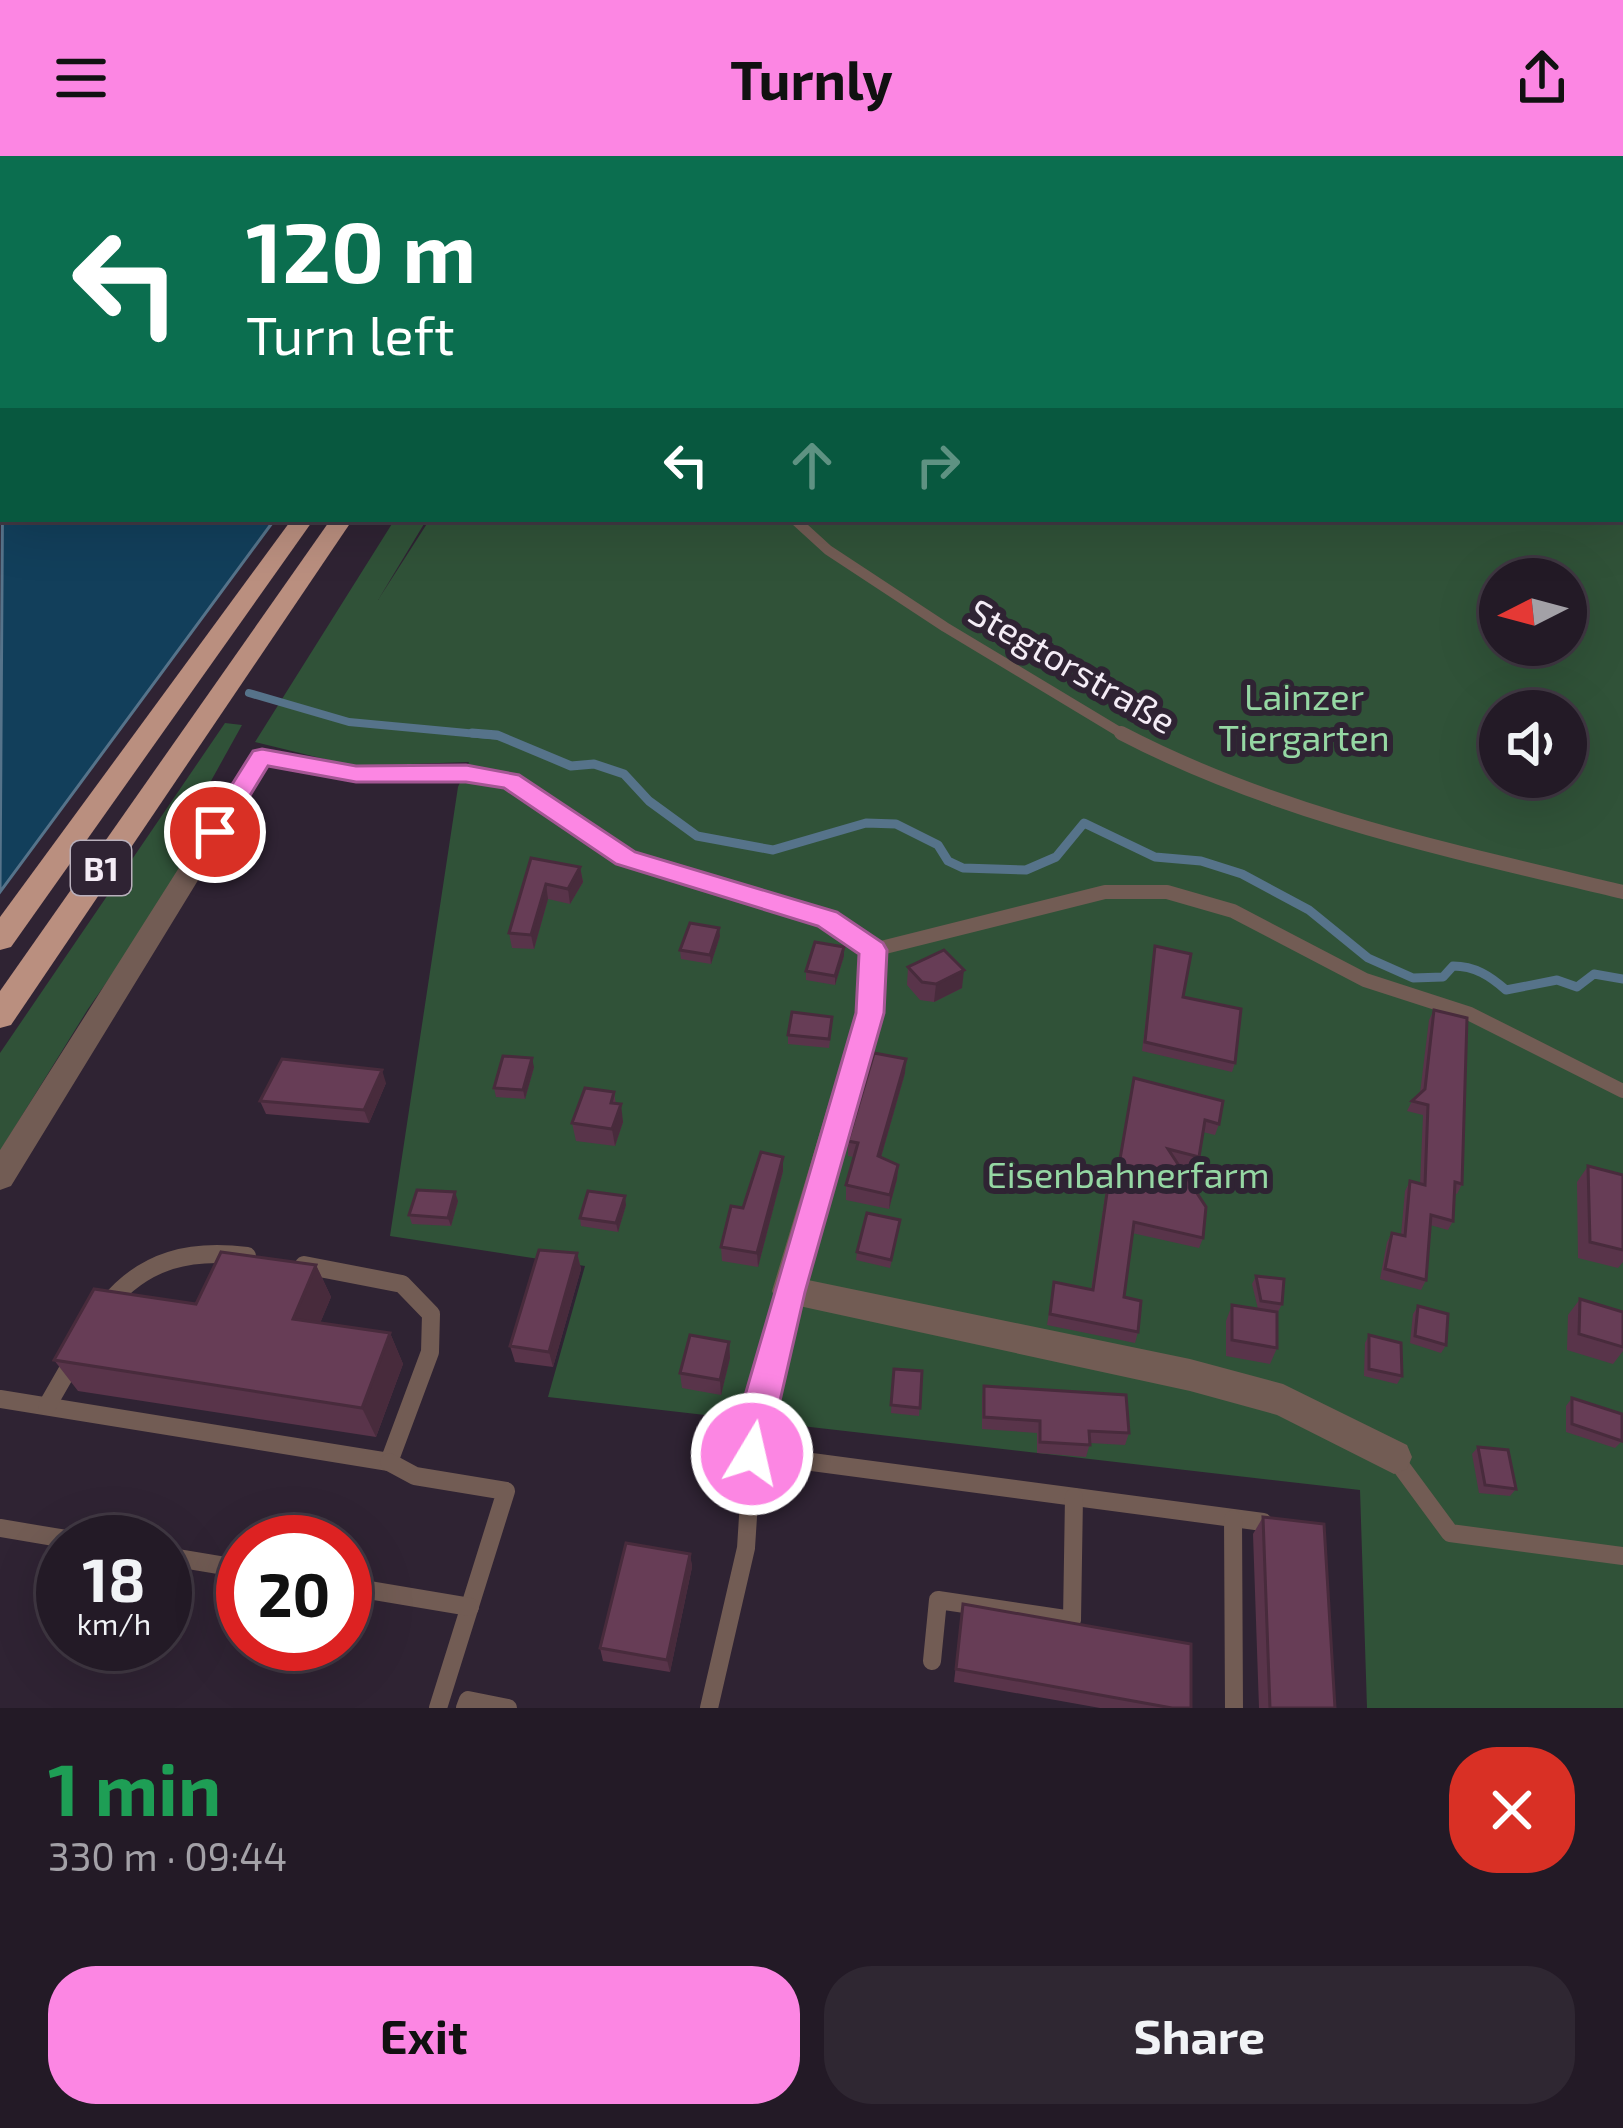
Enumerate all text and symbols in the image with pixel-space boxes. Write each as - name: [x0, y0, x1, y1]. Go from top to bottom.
- icon: menu: [48, 45, 114, 111]
- icon: share: [1509, 45, 1575, 111]
- text: Turnly: [730, 46, 893, 111]
- text: 120 m: [246, 199, 476, 300]
- icon: left: [48, 204, 204, 360]
- text: Turn left: [246, 301, 455, 366]
- icon: left: [653, 432, 719, 498]
- icon: ahead: [779, 432, 845, 498]
- icon: right: [905, 432, 971, 498]
- north arrow: [1479, 558, 1587, 666]
- map controls: [1479, 558, 1587, 798]
- street label: Stegtorstraße: [962, 588, 1184, 742]
- park label: Lainzer Tiergarten: [1218, 674, 1390, 758]
- button: sound: [1479, 690, 1587, 798]
- pin: [164, 781, 266, 883]
- icon: arrive: [182, 799, 248, 865]
- road number: B1: [71, 841, 131, 895]
- park label: Eisenbahnerfarm: [987, 1152, 1269, 1195]
- position arrow: [689, 1391, 815, 1517]
- speed limit sign: 20: [216, 1515, 372, 1671]
- text: 18: [82, 1542, 146, 1614]
- text: km/h: [77, 1605, 151, 1641]
- text: 1 min: [48, 1744, 221, 1830]
- button: close: [1449, 1747, 1575, 1873]
- text: 330 m · 09:44: [48, 1832, 287, 1879]
- button: Exit: [48, 1966, 800, 2104]
- button: Share: [824, 1966, 1575, 2104]

